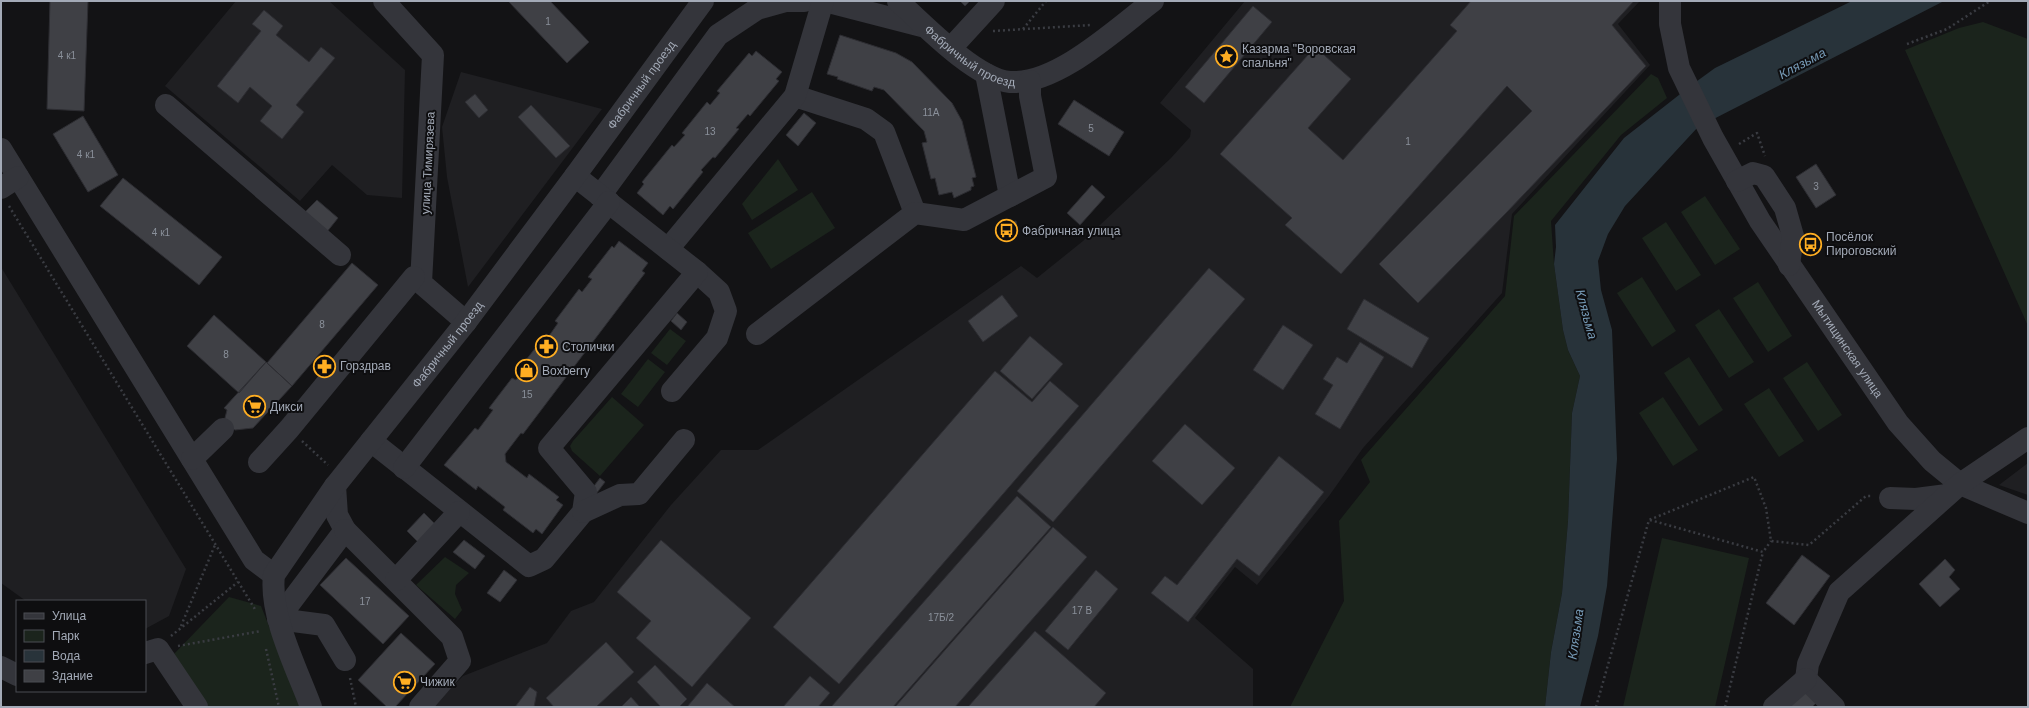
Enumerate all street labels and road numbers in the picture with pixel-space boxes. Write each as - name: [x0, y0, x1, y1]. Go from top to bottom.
- street label: Фабричный проезд: [921, 22, 1015, 89]
- street label: Фабричный проезд: [605, 38, 679, 132]
- street label: улица Тимирязева: [418, 111, 438, 215]
- street label: Мытищинская улица: [1809, 297, 1886, 401]
- street label: Фабричный проезд: [409, 299, 486, 391]

